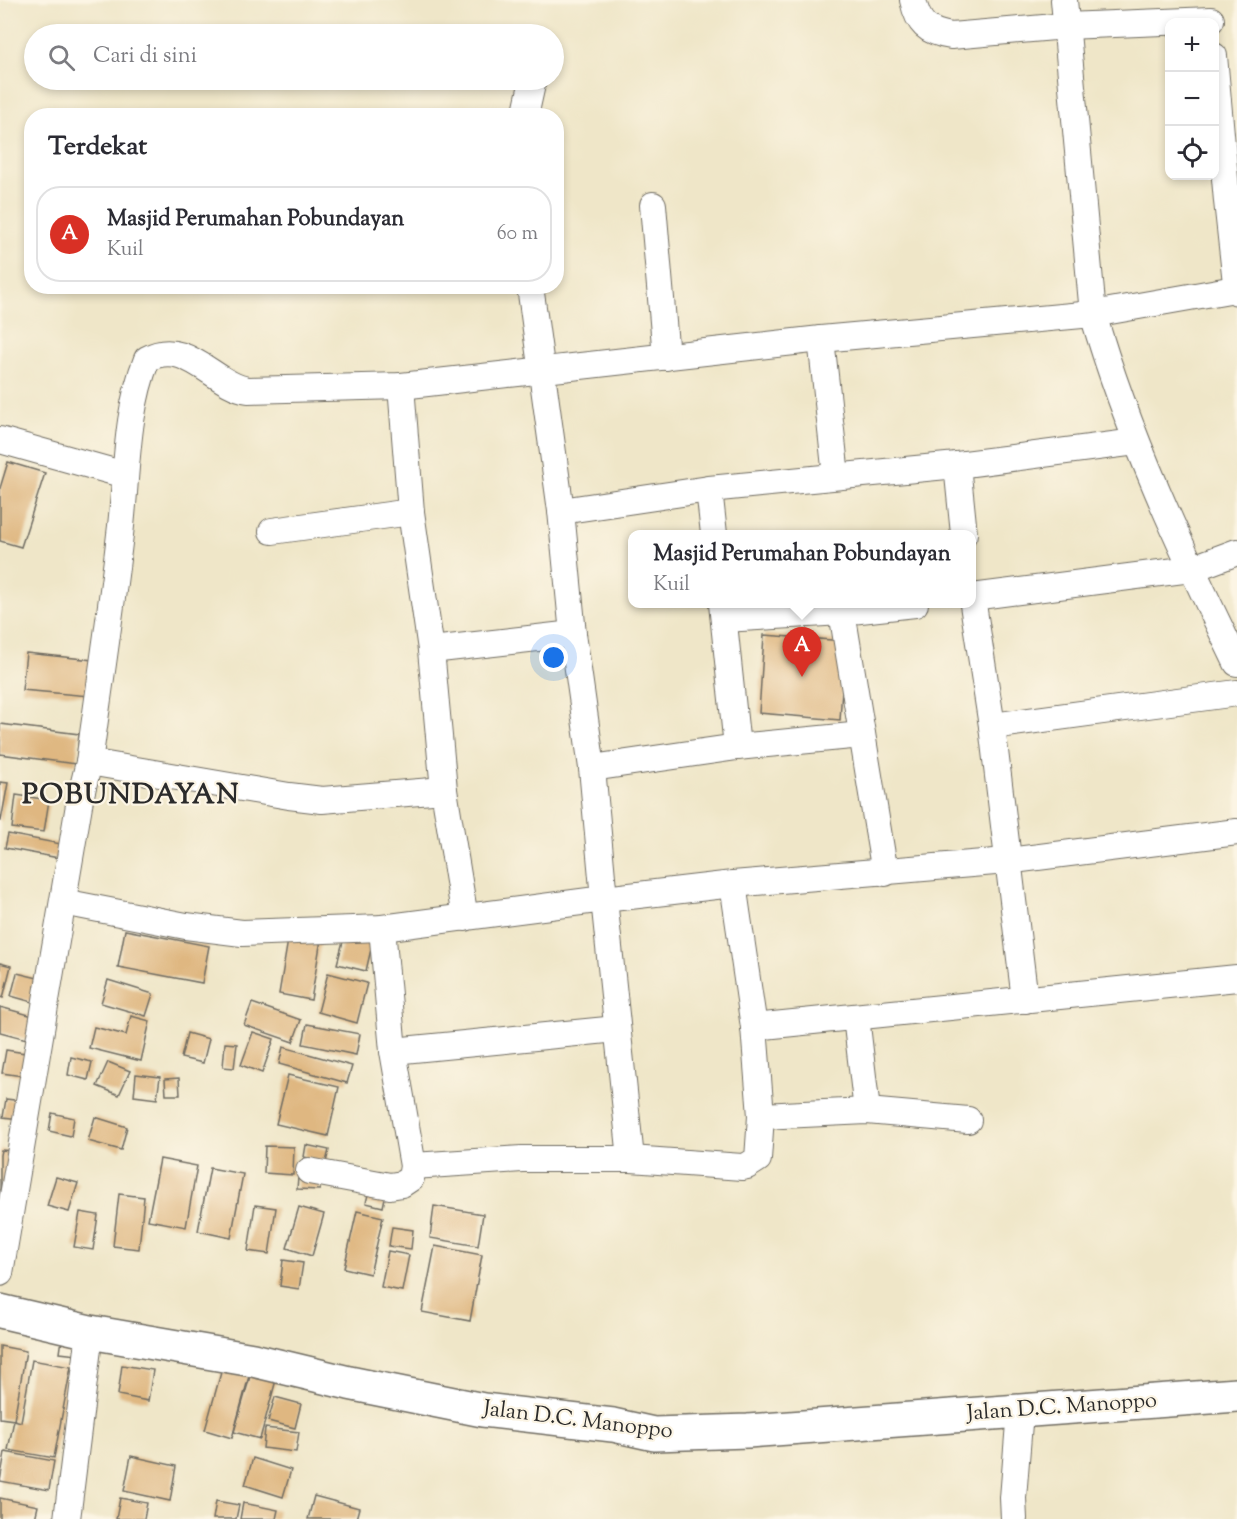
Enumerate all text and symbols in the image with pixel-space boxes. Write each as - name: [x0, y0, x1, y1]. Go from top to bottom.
- map controls: [1165, 18, 1219, 180]
- button: +: [1165, 18, 1219, 72]
- search box: [24, 24, 564, 90]
- icon: search: [45, 41, 78, 74]
- text: Cari di sini: [93, 41, 197, 73]
- button: −: [1165, 72, 1219, 126]
- button: locate: [1165, 126, 1219, 180]
- text: Terdekat: [48, 129, 147, 166]
- text: Masjid Perumahan Pobundayan: [107, 204, 404, 236]
- text: A: [61, 220, 78, 249]
- text: 60 m: [497, 220, 538, 249]
- text: Kuil: [107, 236, 144, 265]
- popup: [628, 530, 976, 608]
- text: Masjid Perumahan Pobundayan: [653, 539, 951, 571]
- text: Kuil: [653, 571, 690, 600]
- pin: A: [782, 628, 822, 677]
- your location: [539, 643, 568, 672]
- district label: POBUNDAYAN: [22, 776, 240, 816]
- street label: Jalan D.C. Manoppo: [965, 1385, 1158, 1431]
- street label: Jalan D.C. Manoppo: [481, 1393, 674, 1448]

